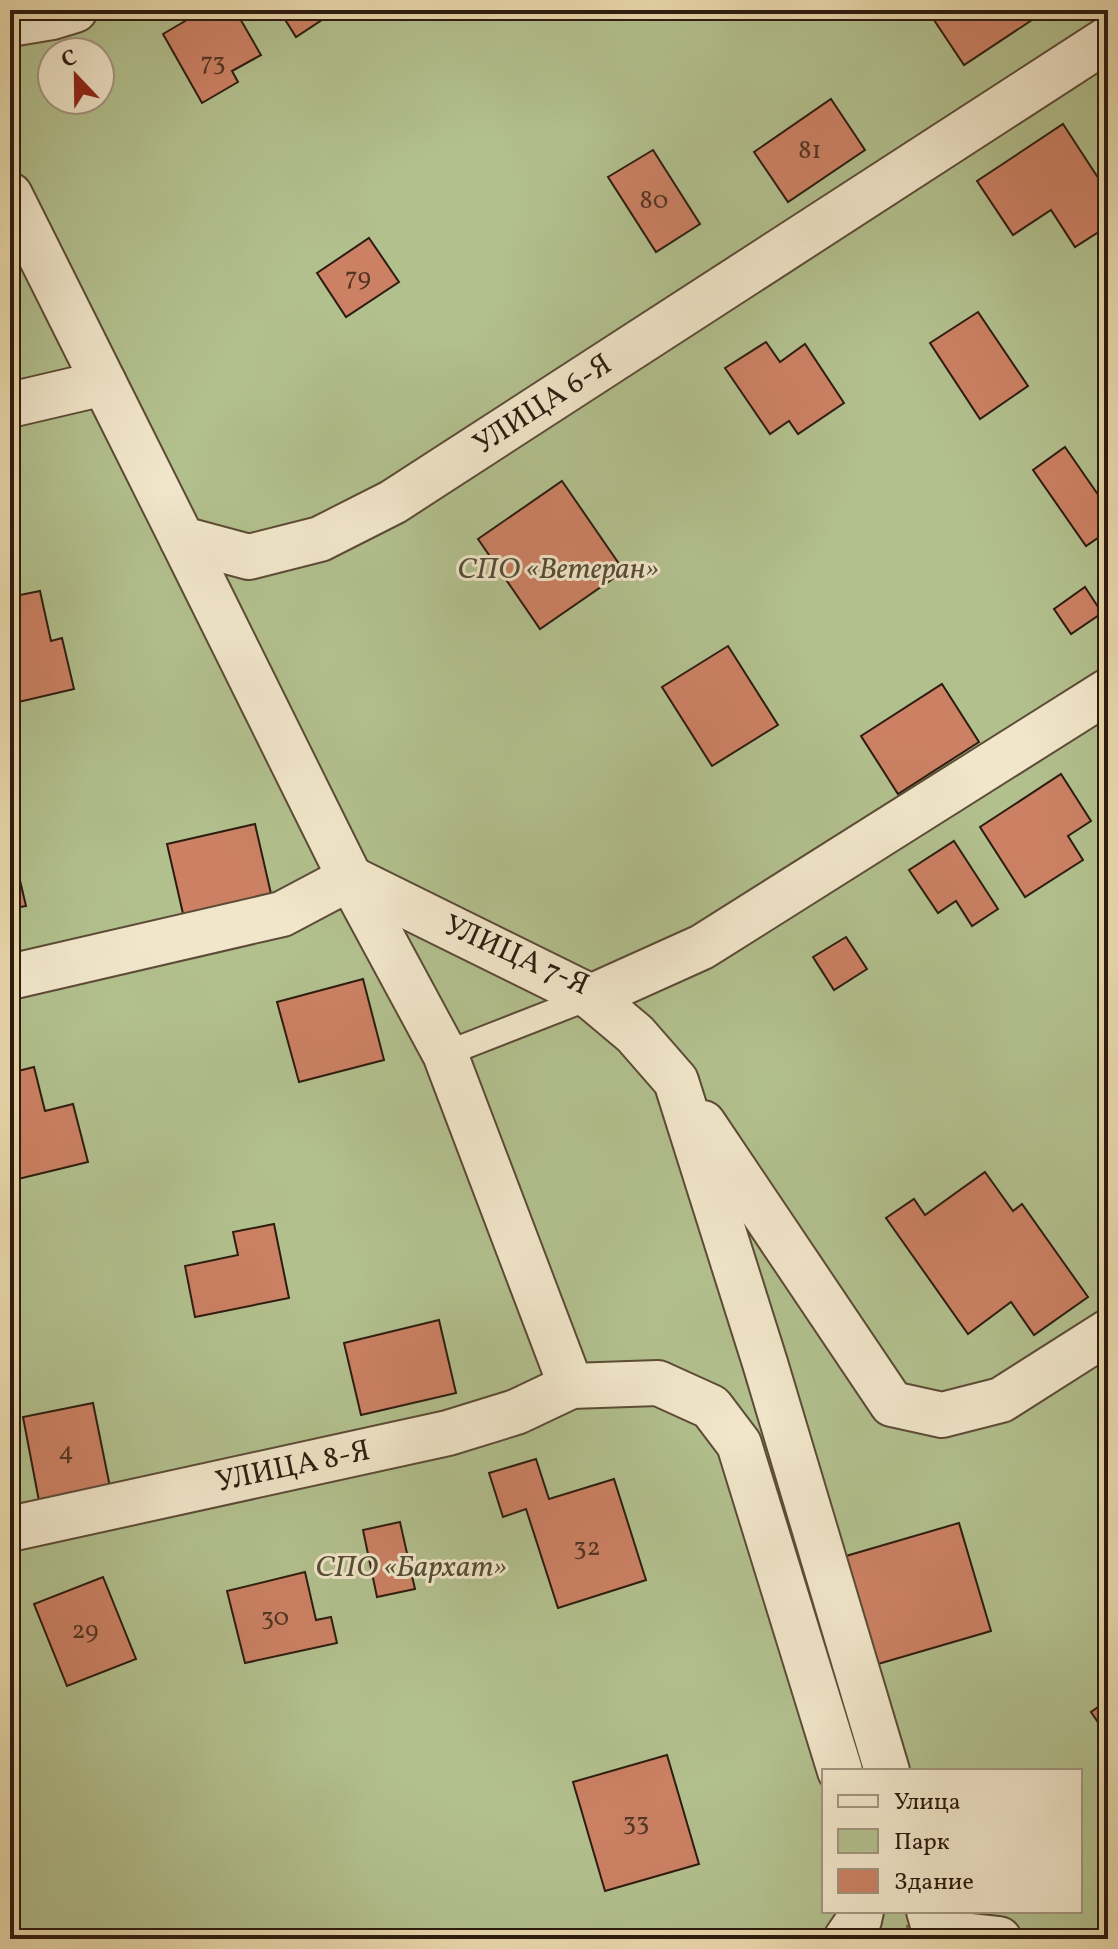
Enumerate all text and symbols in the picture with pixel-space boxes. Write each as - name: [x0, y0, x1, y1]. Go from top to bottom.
- north arrow: [36, 36, 116, 116]
- text: С: [57, 43, 82, 77]
- house number: 73: [200, 45, 226, 81]
- house number: 81: [798, 133, 822, 169]
- house number: 80: [640, 183, 668, 219]
- house number: 79: [345, 260, 371, 296]
- street label: УЛИЦА 6-Я: [465, 344, 621, 466]
- park label: СПО «Ветеран»: [457, 549, 659, 591]
- street label: УЛИЦА 7-Я: [437, 905, 595, 1007]
- street label: УЛИЦА 8-Я: [212, 1430, 374, 1504]
- house number: 4: [58, 1434, 74, 1470]
- house number: 32: [573, 1530, 601, 1566]
- park label: СПО «Бархат»: [315, 1547, 507, 1589]
- house number: 30: [261, 1600, 289, 1636]
- house number: 29: [71, 1613, 99, 1649]
- legend: [822, 1769, 1082, 1913]
- text: Улица: [894, 1786, 961, 1820]
- house number: 33: [623, 1805, 649, 1841]
- text: Парк: [894, 1826, 950, 1860]
- text: Здание: [894, 1866, 974, 1900]

